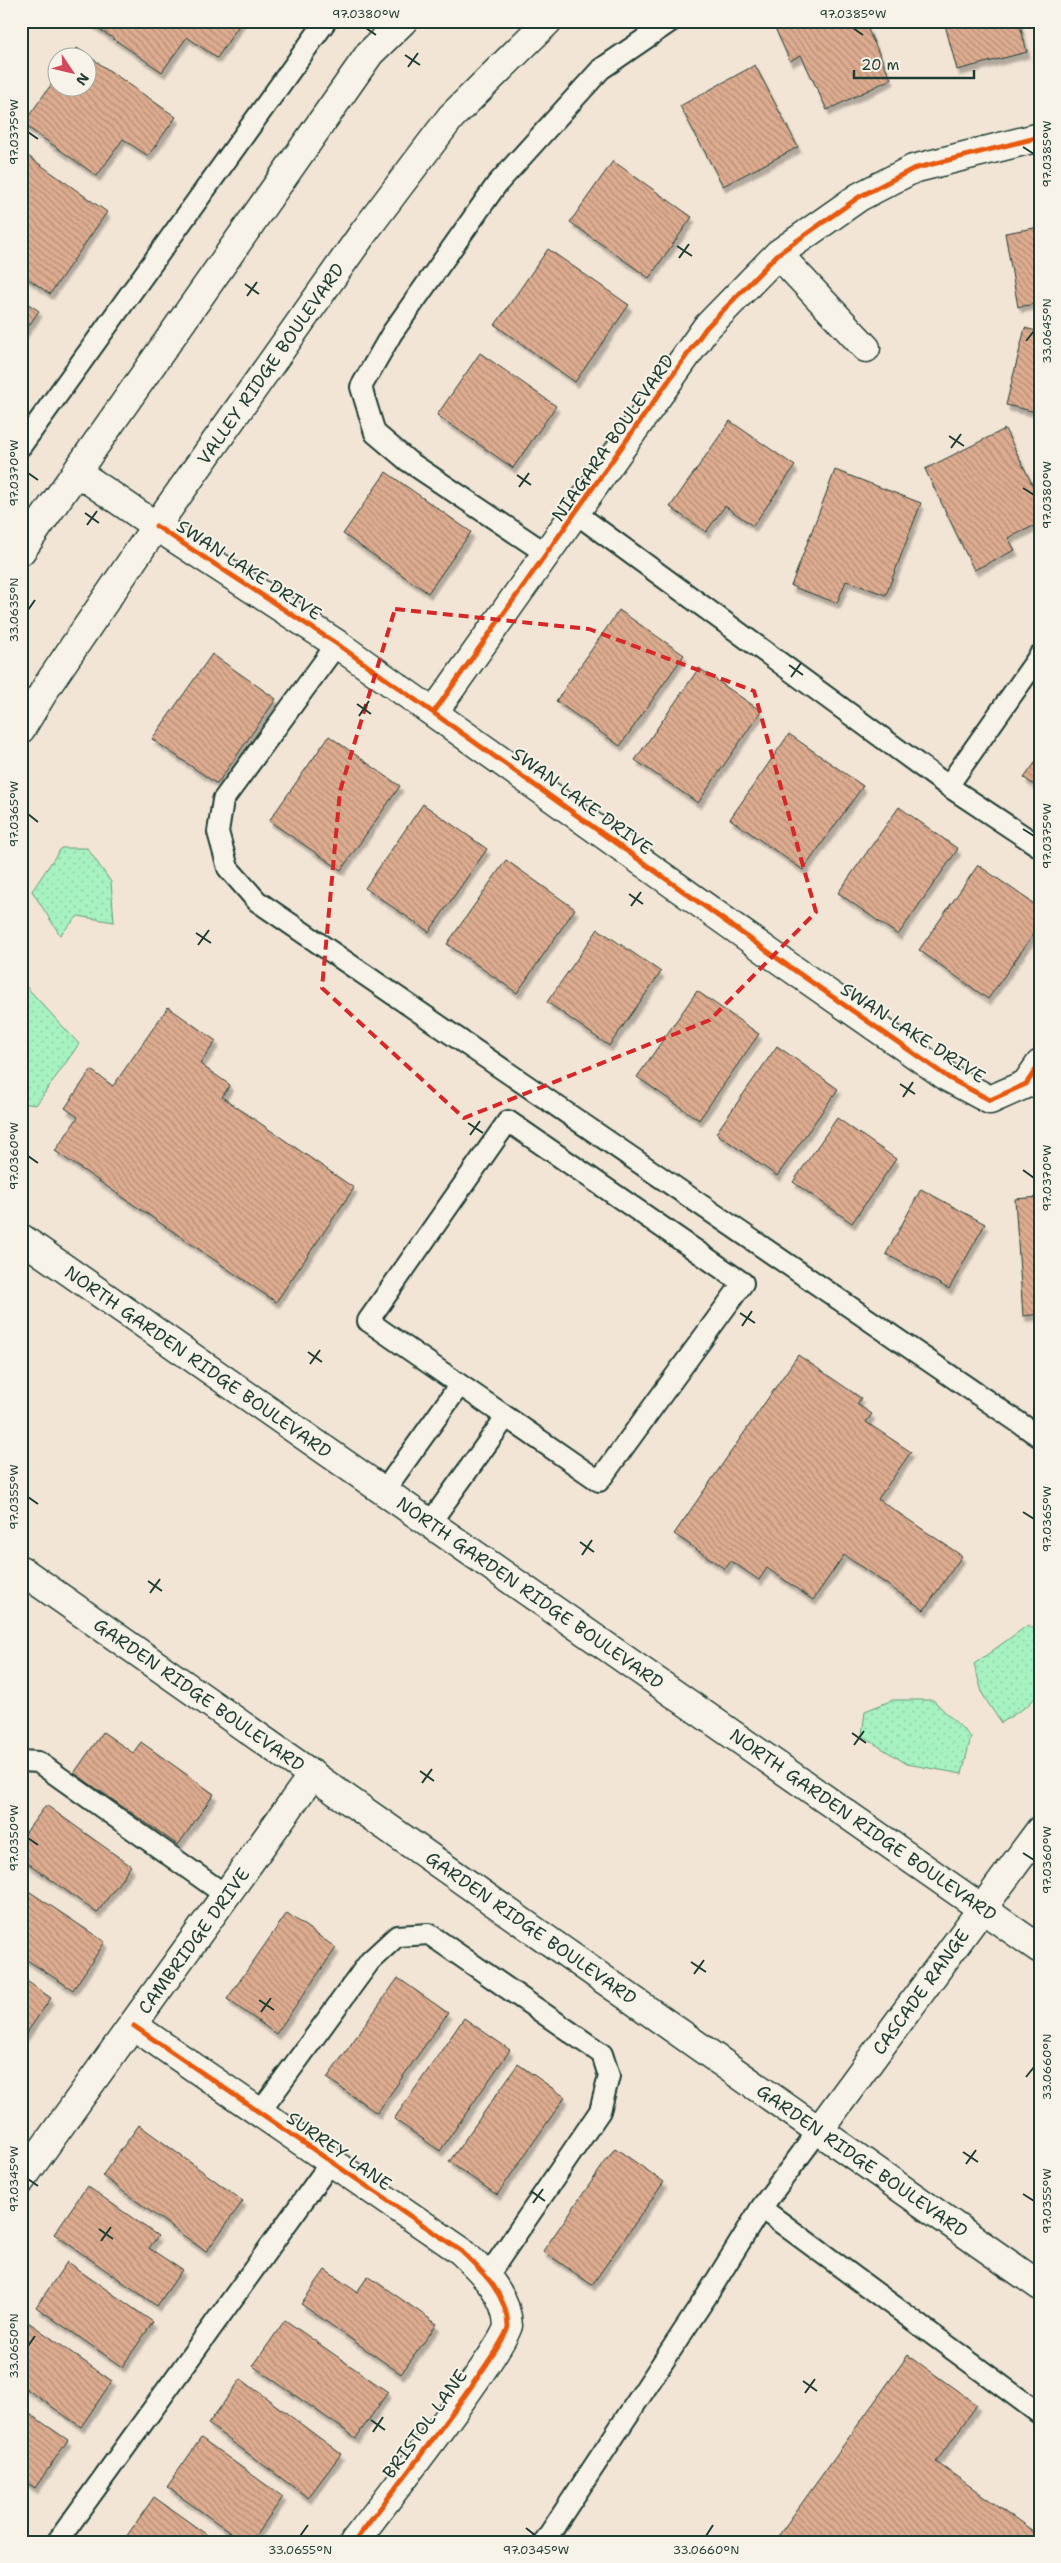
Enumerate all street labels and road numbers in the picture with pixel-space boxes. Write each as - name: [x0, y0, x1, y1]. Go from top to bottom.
- street label: VALLEY RIDGE BOULEVARD: [192, 258, 350, 470]
- street label: NIAGARA BOULEVARD: [546, 350, 680, 526]
- street label: SWAN LAKE DRIVE: [172, 514, 326, 626]
- street label: SWAN LAKE DRIVE: [507, 742, 657, 860]
- street label: SWAN LAKE DRIVE: [836, 977, 990, 1089]
- street label: NORTH GARDEN RIDGE BOULEVARD: [60, 1260, 336, 1464]
- street label: NORTH GARDEN RIDGE BOULEVARD: [392, 1491, 668, 1695]
- street label: GARDEN RIDGE BOULEVARD: [89, 1613, 309, 1777]
- street label: NORTH GARDEN RIDGE BOULEVARD: [725, 1723, 1001, 1927]
- street label: GARDEN RIDGE BOULEVARD: [421, 1846, 641, 2010]
- street label: CAMBRIDGE DRIVE: [133, 1863, 255, 2019]
- street label: CASCADE RANGE: [867, 1924, 975, 2060]
- street label: GARDEN RIDGE BOULEVARD: [752, 2079, 972, 2243]
- street label: SURREY LANE: [282, 2106, 396, 2196]
- street label: BRISTOL LANE: [377, 2364, 473, 2484]

